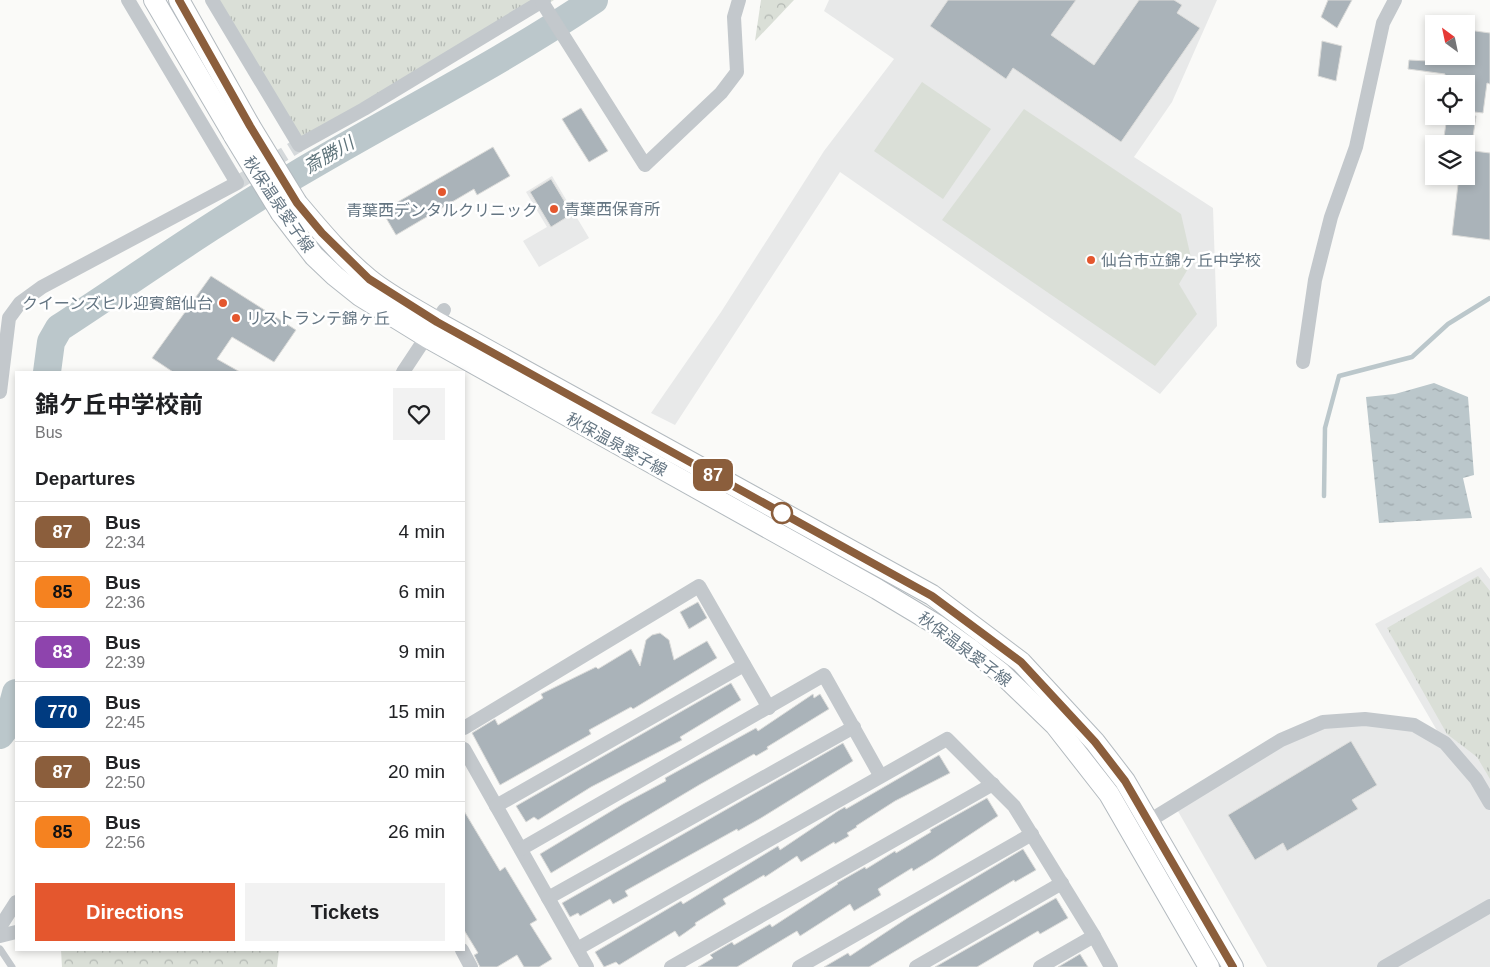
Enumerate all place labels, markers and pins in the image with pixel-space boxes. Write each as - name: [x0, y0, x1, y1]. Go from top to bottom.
- marker: 青葉西デンタルクリニック: [436, 186, 448, 198]
- place label: 青葉西保育所: [564, 201, 660, 218]
- place label: 青葉西デンタルクリニック: [346, 202, 538, 219]
- marker: 青葉西保育所: [548, 203, 560, 215]
- place label: 仙台市立錦ヶ丘中学校: [1101, 252, 1261, 269]
- marker: 仙台市立錦ヶ丘中学校: [1085, 254, 1097, 266]
- place label: クイーンズヒル迎賓館仙台: [22, 295, 213, 312]
- marker: クイーンズヒル迎賓館仙台: [217, 297, 229, 309]
- place label: リストランテ錦ヶ丘: [246, 310, 390, 327]
- marker: リストランテ錦ヶ丘: [230, 312, 242, 324]
- unlabelled marker: [771, 502, 793, 524]

